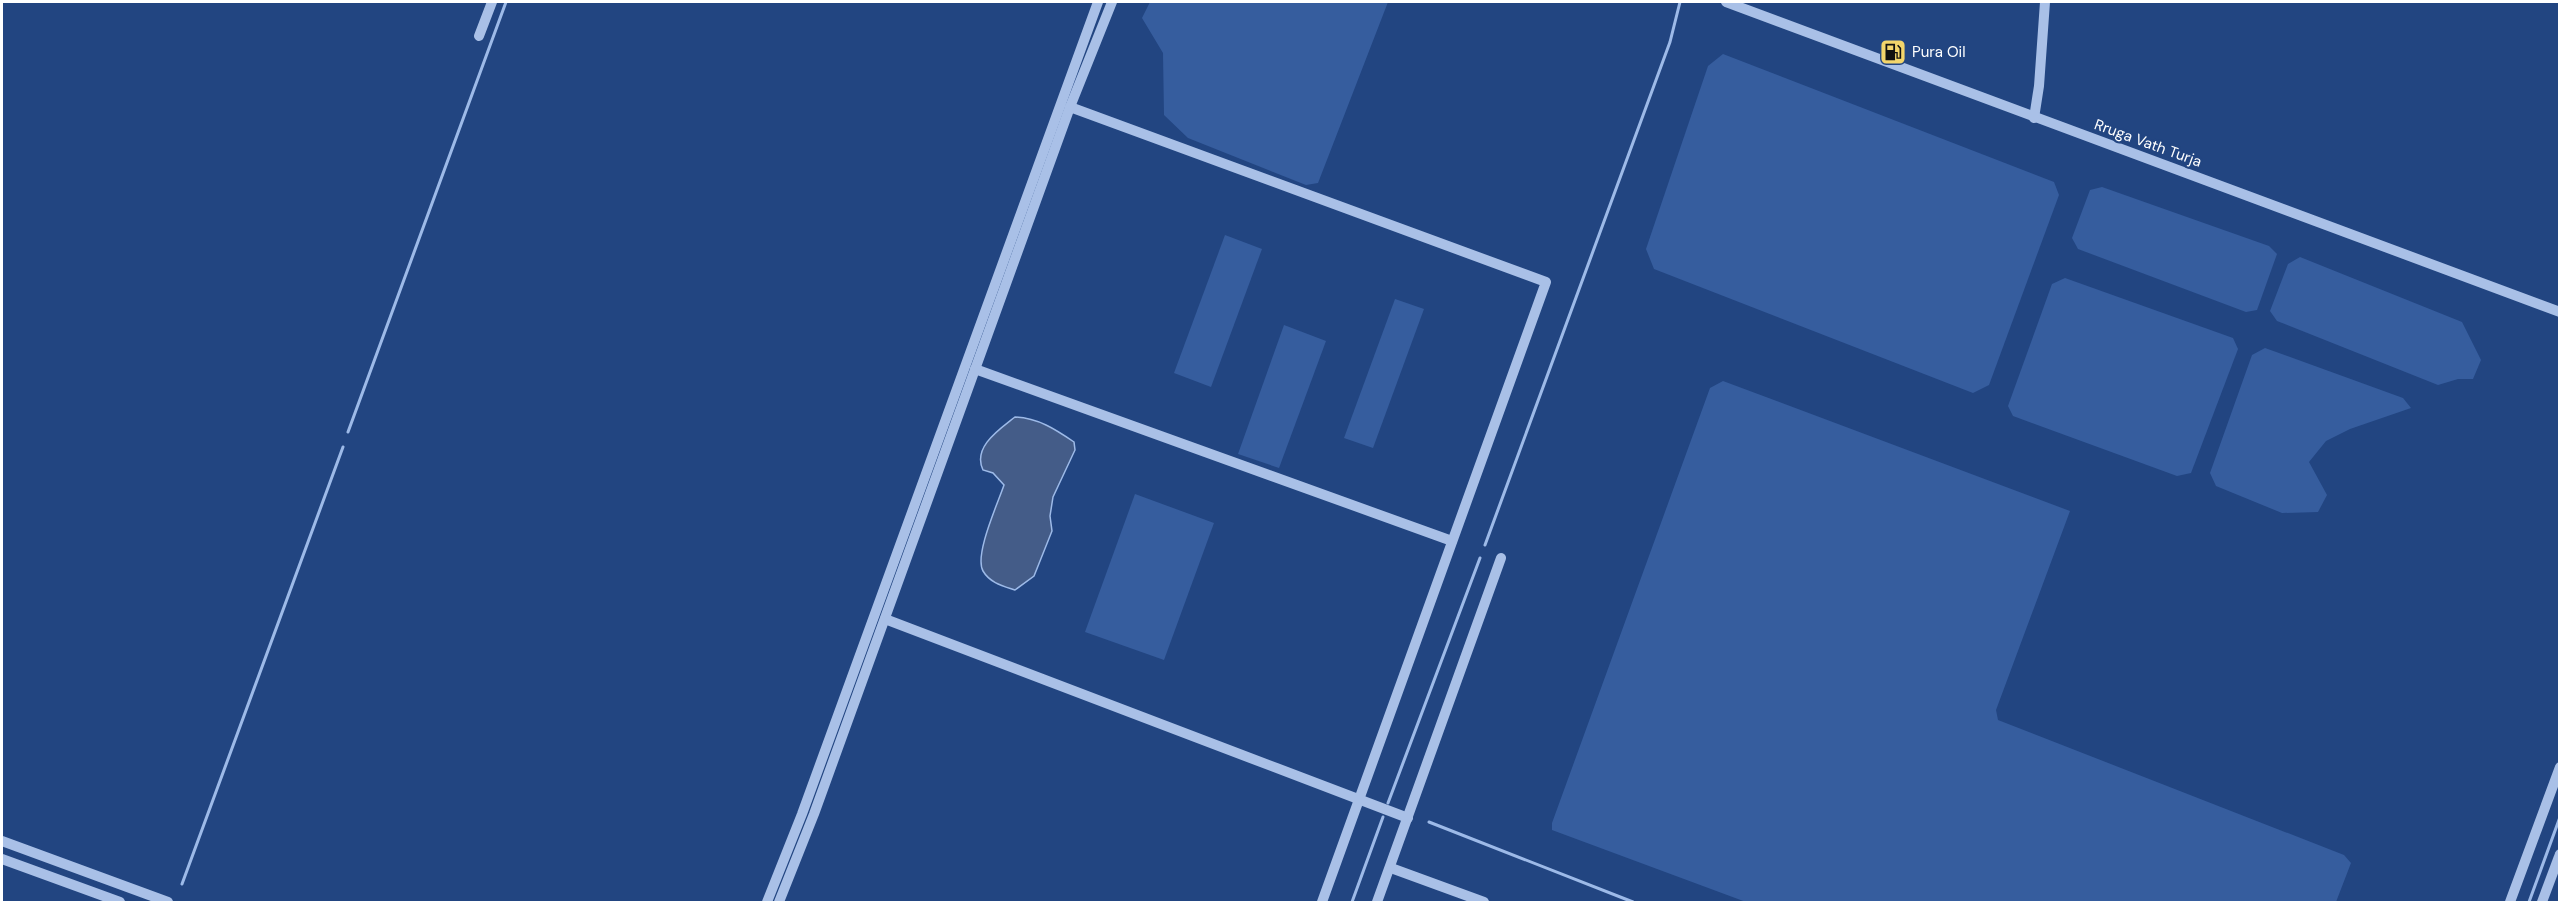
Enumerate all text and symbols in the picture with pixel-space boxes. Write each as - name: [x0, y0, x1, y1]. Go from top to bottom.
- fuel station icon: Pura Oil: [1878, 37, 1908, 67]
- place label: Pura Oil: [1912, 42, 1966, 62]
- street label: Rruga Vath Turja: [2092, 114, 2204, 172]

